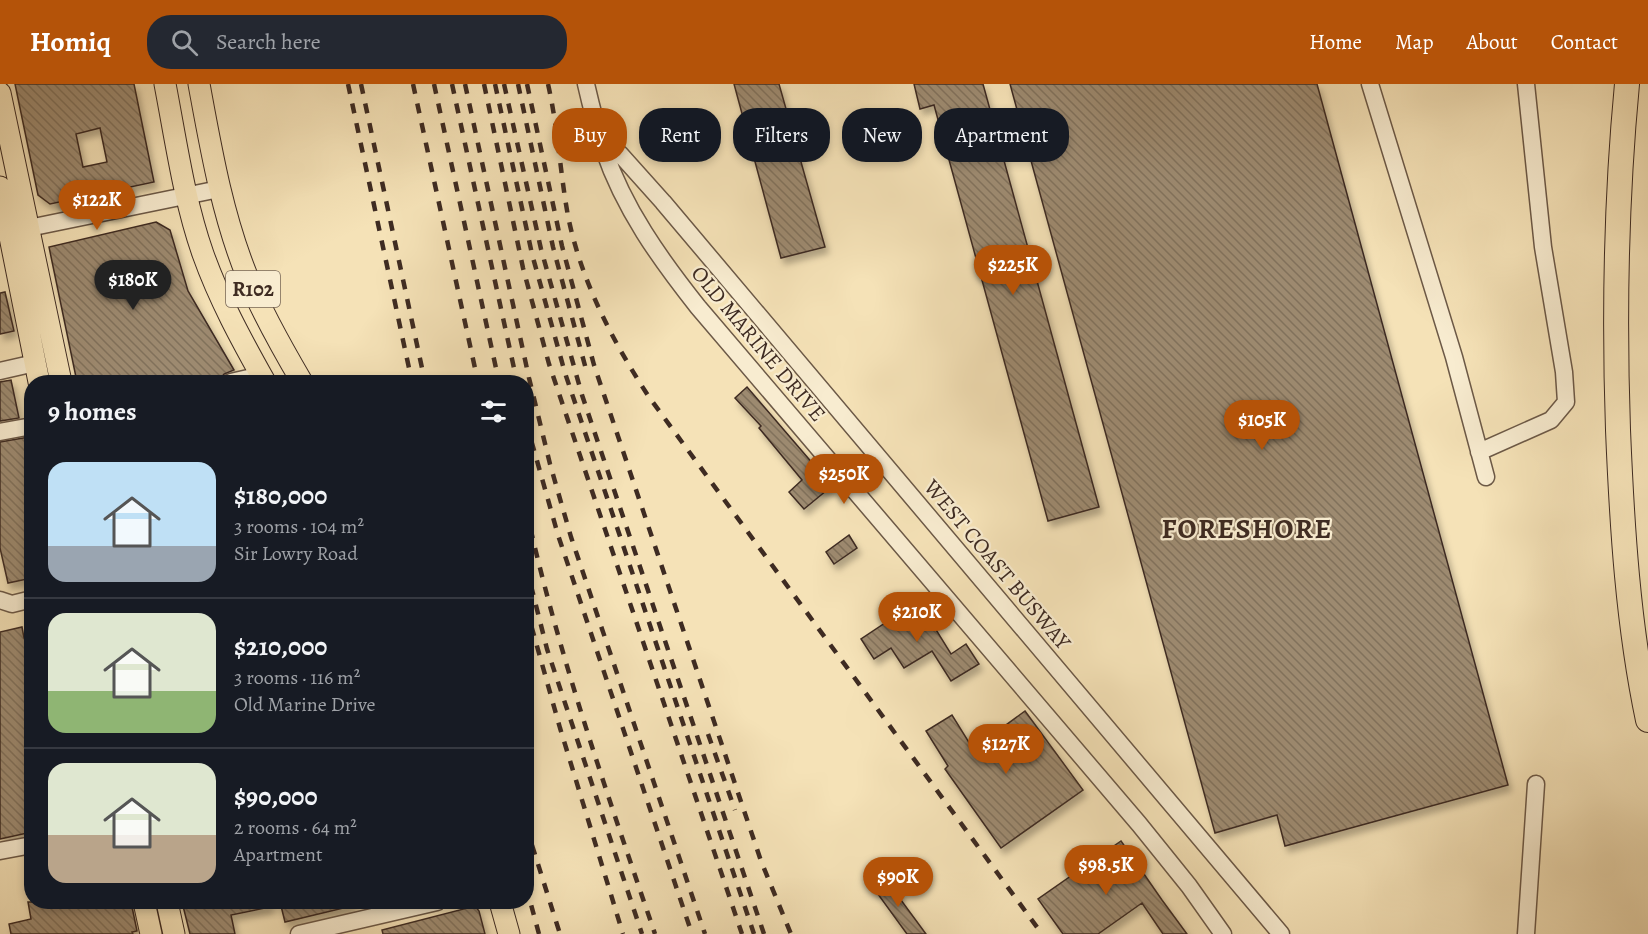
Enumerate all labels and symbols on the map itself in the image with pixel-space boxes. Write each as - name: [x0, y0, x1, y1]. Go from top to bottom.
- pin: $122K: [55, 180, 139, 231]
- pin: $225K: [971, 245, 1055, 296]
- street label: OLD MARINE DRIVE: [684, 259, 832, 428]
- pin: $180K: [91, 260, 175, 311]
- road number: R102: [226, 271, 280, 307]
- pin: $105K: [1220, 400, 1304, 451]
- pin: $250K: [802, 454, 886, 505]
- street label: WEST COAST BUSWAY: [916, 472, 1078, 657]
- district label: FORESHORE: [1161, 510, 1333, 548]
- pin: $210K: [875, 592, 959, 643]
- pin: $127K: [964, 724, 1048, 775]
- pin: $98.5K: [1057, 845, 1155, 896]
- pin: $90K: [862, 857, 934, 908]

